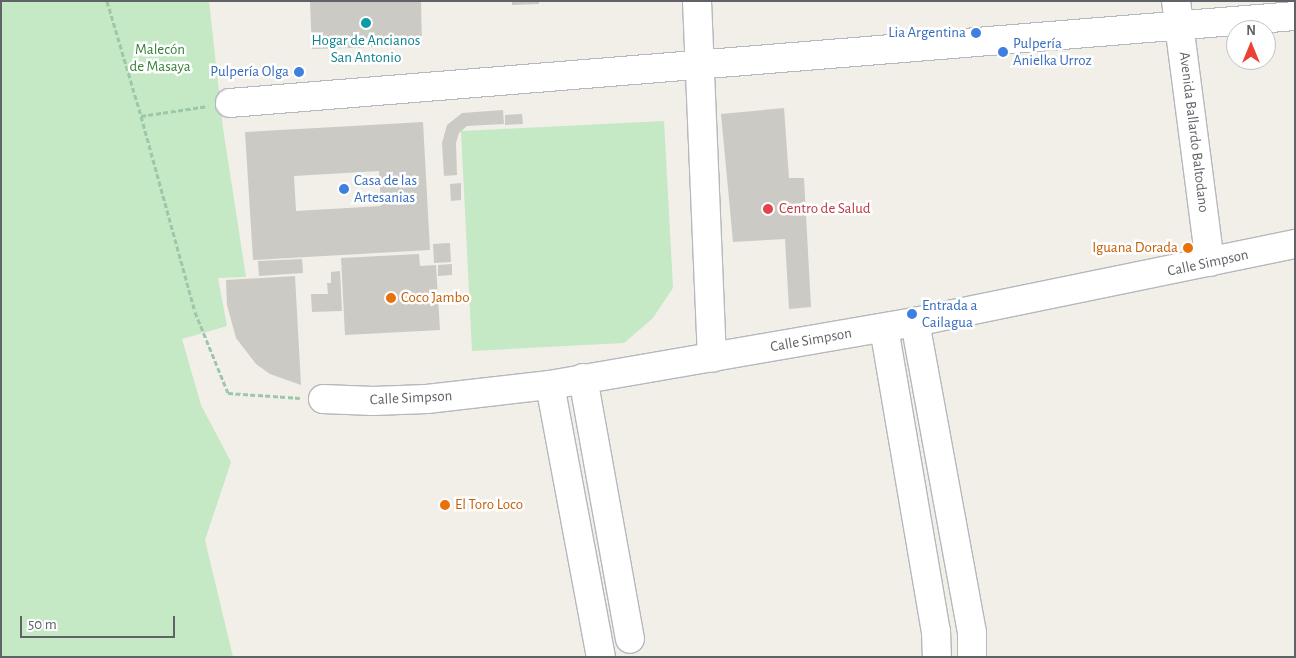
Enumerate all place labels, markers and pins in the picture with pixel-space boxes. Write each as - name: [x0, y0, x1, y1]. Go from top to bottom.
- marker: Hogar de Ancianos San Antonio: [360, 17, 372, 29]
- place label: Lia Argentina: [888, 24, 966, 42]
- marker: Lia Argentina: [970, 27, 982, 39]
- place label: Hogar de Ancianos San Antonio: [312, 31, 420, 66]
- place label: Pulpería Anielka Urroz: [1013, 34, 1092, 69]
- marker: Pulpería Anielka Urroz: [997, 46, 1009, 58]
- place label: Pulpería Olga: [210, 63, 289, 81]
- marker: Pulpería Olga: [293, 66, 305, 78]
- place label: Casa de las Artesanias: [354, 171, 417, 206]
- marker: Casa de las Artesanias: [338, 183, 350, 195]
- place label: Centro de Salud: [779, 200, 871, 218]
- marker: Centro de Salud: [761, 202, 775, 216]
- place label: Iguana Dorada: [1092, 239, 1178, 257]
- marker: Iguana Dorada: [1182, 242, 1194, 254]
- place label: Coco Jambo: [401, 289, 470, 307]
- marker: Coco Jambo: [385, 292, 397, 304]
- place label: Entrada a Cailagua: [922, 296, 977, 331]
- marker: Entrada a Cailagua: [906, 308, 918, 320]
- place label: El Toro Loco: [455, 496, 523, 514]
- marker: El Toro Loco: [439, 499, 451, 511]

